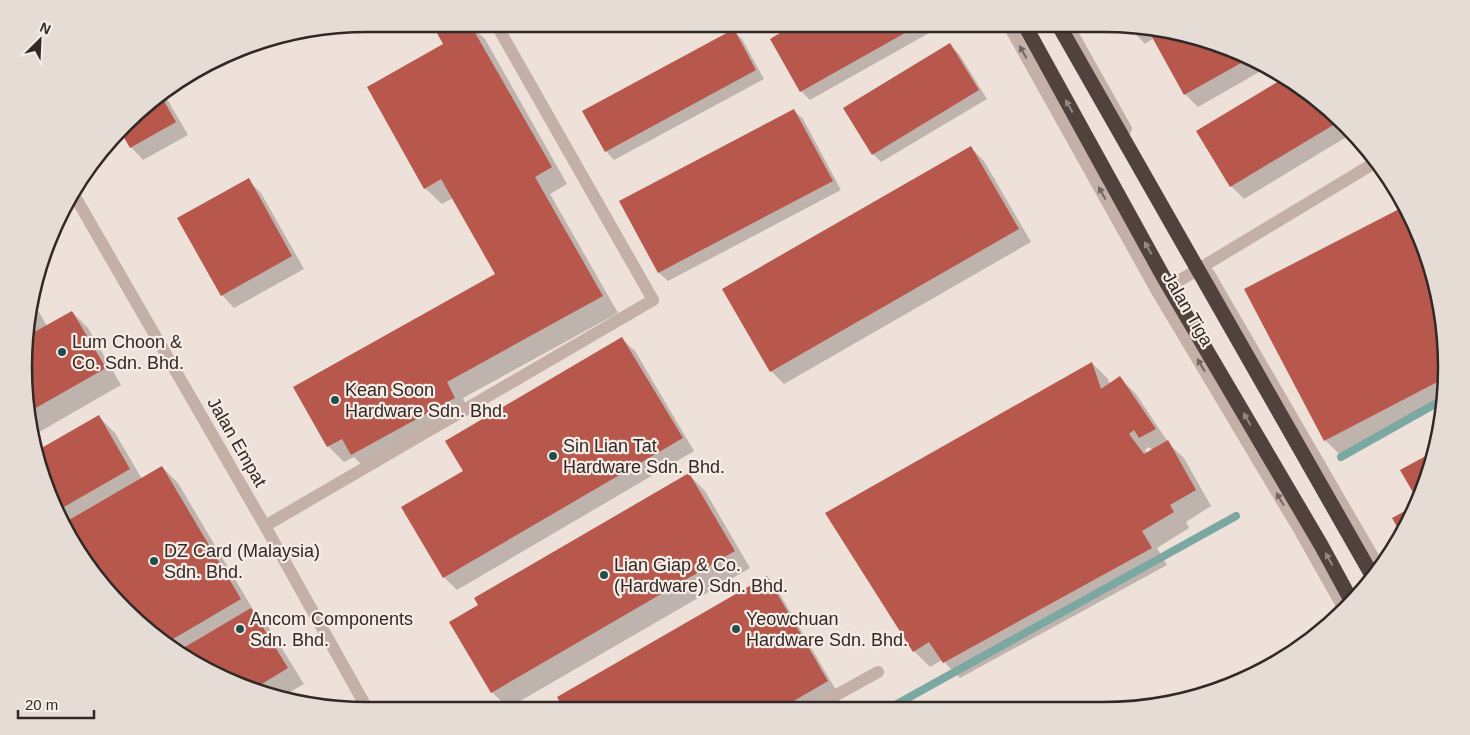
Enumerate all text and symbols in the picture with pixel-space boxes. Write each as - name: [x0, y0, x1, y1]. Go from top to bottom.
- north arrow: [15, 15, 65, 65]
- text: N: [37, 19, 53, 37]
- one-way arrow: [1019, 44, 1027, 59]
- one-way arrow: [1065, 99, 1073, 113]
- one-way arrow: [1098, 187, 1107, 200]
- one-way arrow: [1143, 241, 1152, 255]
- street label: Jalan Tiga: [1159, 268, 1218, 350]
- place label: Lum Choon & Co. Sdn. Bhd.: [72, 332, 184, 373]
- marker: Lum Choon & Co. Sdn. Bhd.: [56, 346, 68, 358]
- one-way arrow: [1196, 358, 1205, 371]
- place label: Kean Soon Hardware Sdn. Bhd.: [345, 380, 507, 421]
- street label: Jalan Empat: [203, 394, 271, 490]
- marker: Kean Soon Hardware Sdn. Bhd.: [329, 394, 341, 406]
- one-way arrow: [1242, 412, 1251, 425]
- place label: Sin Lian Tat Hardware Sdn. Bhd.: [563, 436, 725, 477]
- marker: Sin Lian Tat Hardware Sdn. Bhd.: [547, 450, 559, 462]
- one-way arrow: [1276, 493, 1285, 506]
- place label: DZ Card (Malaysia) Sdn. Bhd.: [164, 541, 320, 582]
- one-way arrow: [1324, 553, 1333, 566]
- marker: DZ Card (Malaysia) Sdn. Bhd.: [148, 555, 160, 567]
- place label: Lian Giap & Co. (Hardware) Sdn. Bhd.: [614, 555, 788, 596]
- marker: Lian Giap & Co. (Hardware) Sdn. Bhd.: [598, 569, 610, 581]
- place label: Ancom Components Sdn. Bhd.: [250, 609, 413, 650]
- place label: Yeowchuan Hardware Sdn. Bhd.: [746, 609, 908, 650]
- marker: Ancom Components Sdn. Bhd.: [234, 623, 246, 635]
- marker: Yeowchuan Hardware Sdn. Bhd.: [730, 623, 742, 635]
- scale bar: [18, 688, 94, 720]
- text: 20 m: [25, 696, 58, 713]

